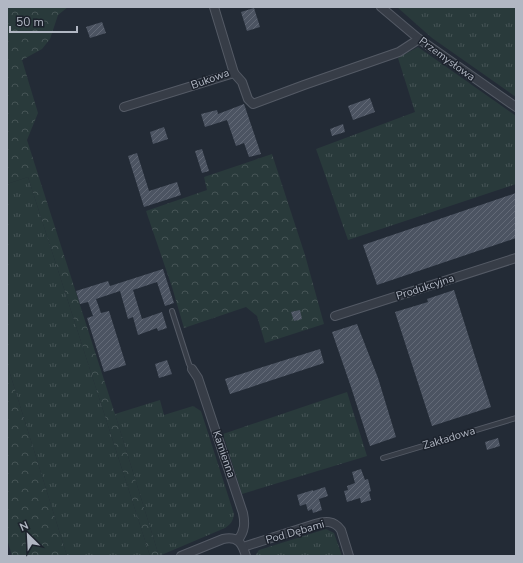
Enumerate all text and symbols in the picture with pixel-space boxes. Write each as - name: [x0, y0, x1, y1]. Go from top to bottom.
- scale bar: [10, 8, 77, 34]
- text: 50 m: [16, 14, 44, 30]
- street label: Przemysłowa: [416, 34, 478, 85]
- street label: Bukowa: [189, 65, 232, 93]
- street label: Produkcyjna: [394, 271, 456, 303]
- street label: Zakładowa: [421, 423, 477, 453]
- street label: Kamienna: [209, 428, 239, 480]
- north arrow: [8, 515, 48, 555]
- street label: Pod Dębami: [264, 516, 326, 548]
- text: N: [17, 518, 31, 535]

